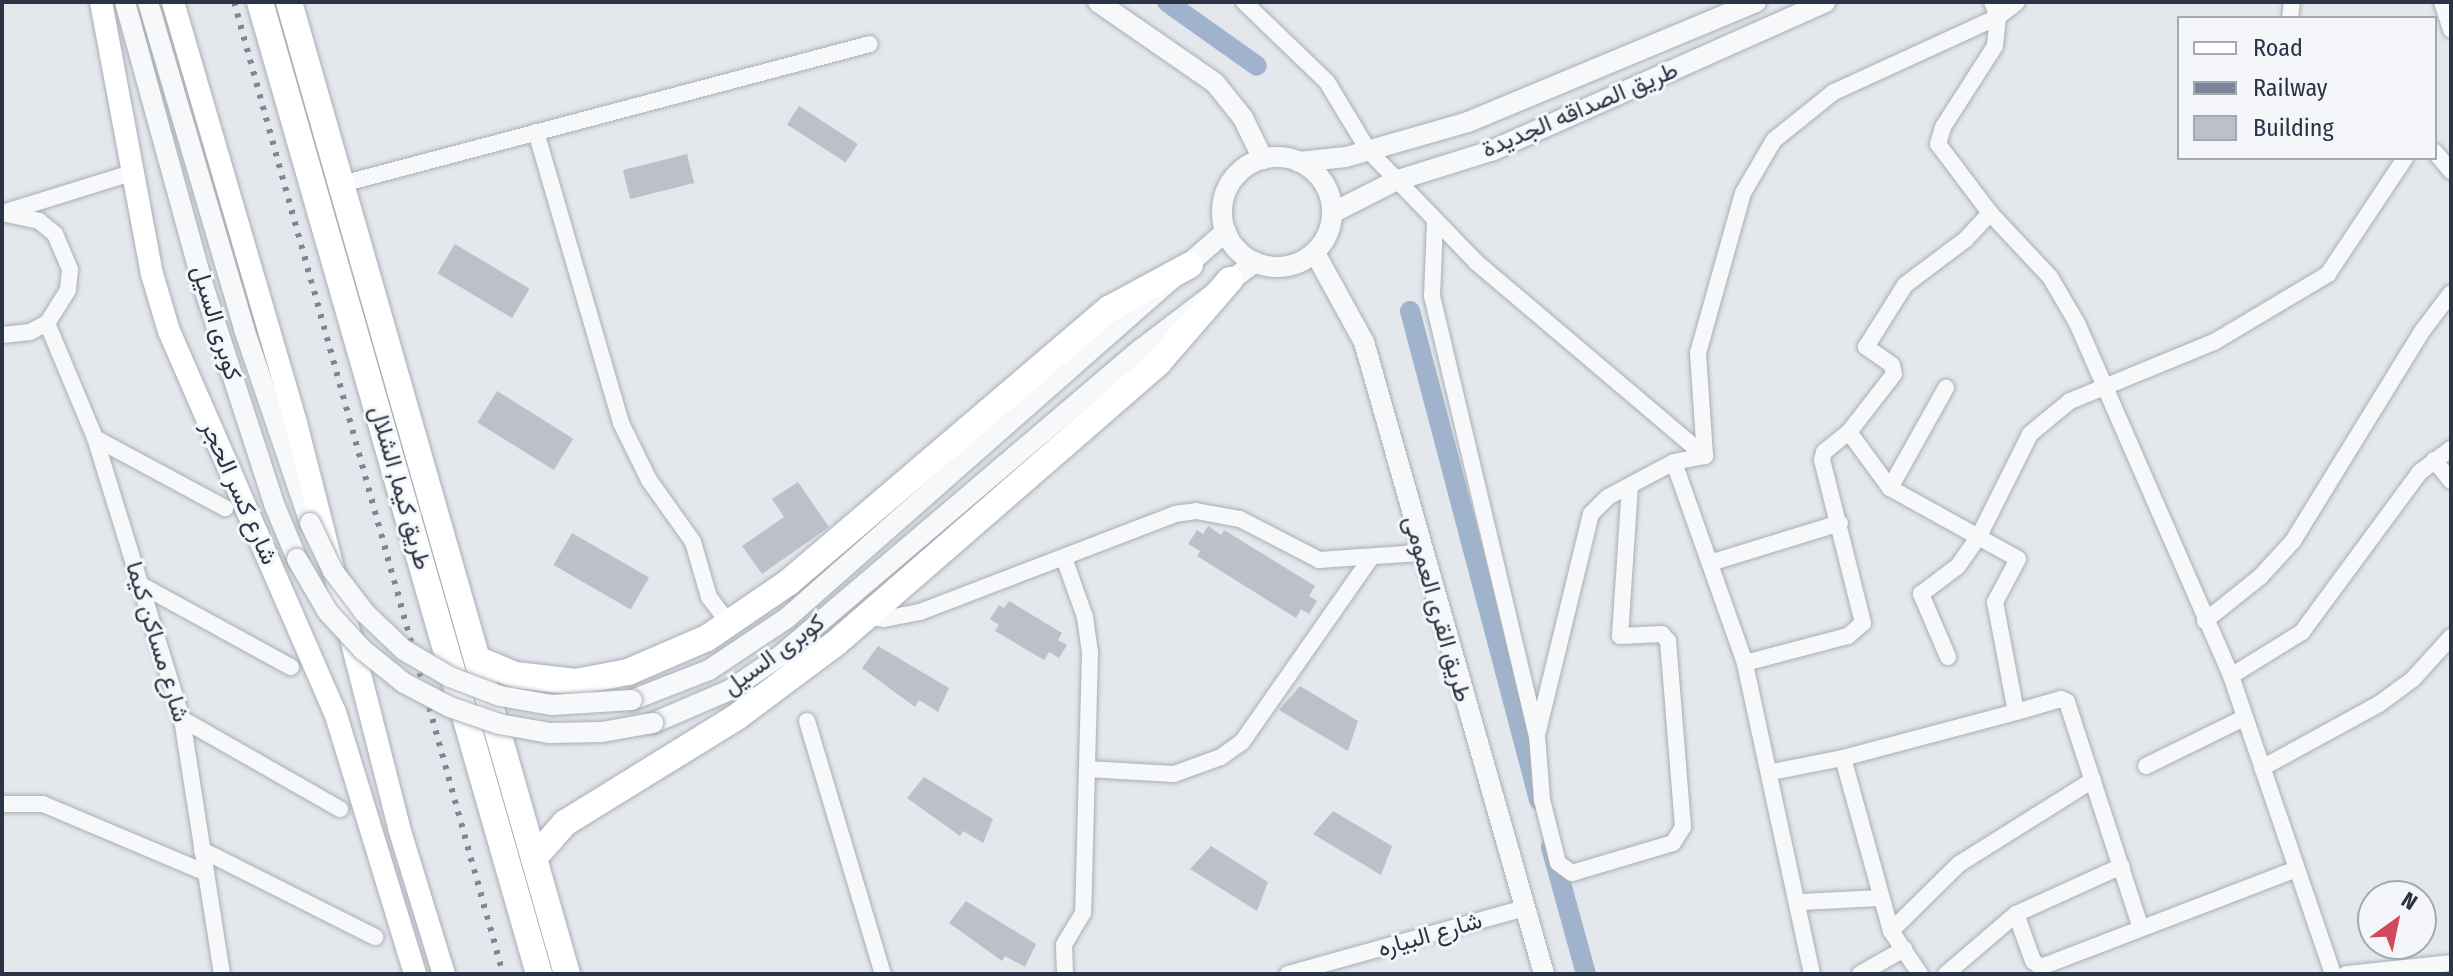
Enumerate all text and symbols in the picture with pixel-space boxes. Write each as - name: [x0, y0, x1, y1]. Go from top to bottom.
- legend: [2177, 16, 2437, 160]
- text: Road: [2253, 34, 2303, 62]
- street label: طريق الصداقه الجديدة: [1478, 56, 1682, 164]
- text: Railway: [2253, 74, 2328, 102]
- text: Building: [2253, 114, 2334, 142]
- street label: كوبرى السيل: [185, 262, 247, 384]
- street label: طريق كيما, الشلال: [363, 403, 437, 573]
- street label: شارع كسر الحجر: [194, 417, 284, 569]
- street label: طريق القرى العمومى: [1397, 513, 1477, 705]
- street label: شارع مساكن كيما: [119, 558, 195, 726]
- street label: كوبرى السيل: [718, 608, 830, 702]
- north arrow: [2357, 880, 2437, 960]
- text: N: [2396, 886, 2422, 916]
- street label: شارع البياره: [1374, 906, 1486, 964]

